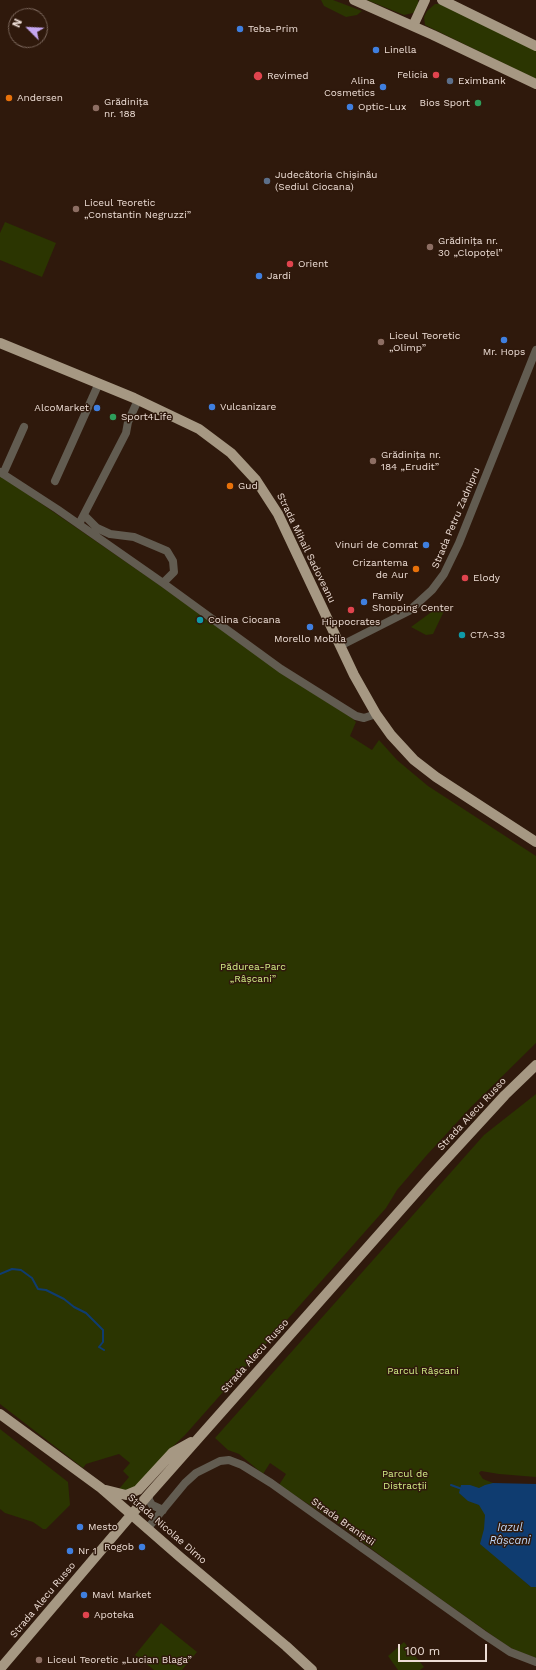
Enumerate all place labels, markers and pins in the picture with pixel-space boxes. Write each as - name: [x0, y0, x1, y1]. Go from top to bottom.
- place label: Teba-Prim: [248, 23, 298, 35]
- marker: Teba-Prim: [235, 24, 245, 34]
- place label: Linella: [384, 44, 416, 56]
- marker: Linella: [371, 45, 381, 55]
- place label: Felicia: [397, 69, 428, 81]
- marker: Revimed: [252, 70, 264, 82]
- place label: Revimed: [267, 70, 309, 82]
- marker: Felicia: [431, 70, 441, 80]
- place label: Alina Cosmetics: [324, 75, 375, 98]
- place label: Eximbank: [458, 75, 506, 87]
- marker: Eximbank: [445, 76, 455, 86]
- marker: Alina Cosmetics: [378, 82, 388, 92]
- place label: Andersen: [17, 92, 63, 104]
- marker: Andersen: [4, 93, 14, 103]
- place label: Grădinița nr. 188: [104, 96, 148, 120]
- place label: Bios Sport: [420, 97, 470, 109]
- marker: Bios Sport: [473, 98, 483, 108]
- place label: Optic-Lux: [358, 101, 406, 113]
- marker: Optic-Lux: [345, 102, 355, 112]
- marker: Grădinița nr. 188: [91, 103, 101, 113]
- place label: Judecătoria Chișinău (Sediul Ciocana): [275, 169, 377, 192]
- marker: Judecătoria Chișinău (Sediul Ciocana): [262, 176, 272, 186]
- place label: Liceul Teoretic „Constantin Negruzzi”: [84, 197, 191, 220]
- marker: Liceul Teoretic „Constantin Negruzzi”: [71, 204, 81, 214]
- place label: Grădinița nr. 30 „Clopoțel”: [438, 235, 503, 258]
- marker: Grădinița nr. 30 „Clopoțel”: [425, 242, 435, 252]
- place label: Orient: [298, 258, 328, 270]
- marker: Orient: [285, 259, 295, 269]
- place label: Jardi: [267, 270, 291, 282]
- marker: Jardi: [254, 271, 264, 281]
- place label: Liceul Teoretic „Olimp”: [389, 330, 460, 354]
- marker: Mr. Hops: [499, 335, 509, 345]
- marker: Liceul Teoretic „Olimp”: [376, 337, 386, 347]
- place label: Mr. Hops: [483, 346, 525, 358]
- place label: Vulcanizare: [220, 401, 276, 413]
- place label: AlcoMarket: [34, 402, 89, 414]
- marker: Vulcanizare: [207, 402, 217, 412]
- marker: AlcoMarket: [92, 403, 102, 413]
- place label: Sport4Life: [121, 411, 172, 423]
- marker: Sport4Life: [108, 412, 118, 422]
- place label: Grădinița nr. 184 „Erudit”: [381, 449, 441, 472]
- marker: Grădinița nr. 184 „Erudit”: [368, 456, 378, 466]
- place label: Gud: [238, 480, 258, 492]
- marker: Gud: [225, 481, 235, 491]
- place label: Vinuri de Comrat: [335, 539, 418, 551]
- marker: Vinuri de Comrat: [421, 540, 431, 550]
- place label: Crizantema de Aur: [352, 557, 408, 580]
- marker: Crizantema de Aur: [411, 564, 421, 574]
- place label: Elody: [473, 572, 500, 584]
- marker: Elody: [460, 573, 470, 583]
- place label: Family Shopping Center: [372, 590, 454, 614]
- marker: Family Shopping Center: [359, 597, 369, 607]
- marker: Hippocrates: [346, 605, 356, 615]
- place label: Colina Ciocana: [208, 614, 280, 626]
- marker: Colina Ciocana: [195, 615, 205, 625]
- place label: Hippocrates: [322, 616, 380, 628]
- marker: Morello Mobila: [305, 622, 315, 632]
- place label: CTA-33: [470, 629, 505, 641]
- marker: CTA-33: [457, 630, 467, 640]
- place label: Morello Mobila: [274, 633, 346, 645]
- place label: Mesto: [88, 1521, 118, 1533]
- marker: Mesto: [75, 1522, 85, 1532]
- place label: Rogob: [104, 1541, 134, 1553]
- marker: Rogob: [137, 1542, 147, 1552]
- place label: Nr 1: [78, 1545, 97, 1557]
- marker: Nr 1: [65, 1546, 75, 1556]
- place label: Mavl Market: [92, 1589, 151, 1601]
- marker: Mavl Market: [79, 1590, 89, 1600]
- place label: Apoteka: [94, 1609, 134, 1621]
- marker: Apoteka: [81, 1610, 91, 1620]
- place label: Liceul Teoretic „Lucian Blaga”: [47, 1654, 192, 1666]
- marker: Liceul Teoretic „Lucian Blaga”: [34, 1655, 44, 1665]

